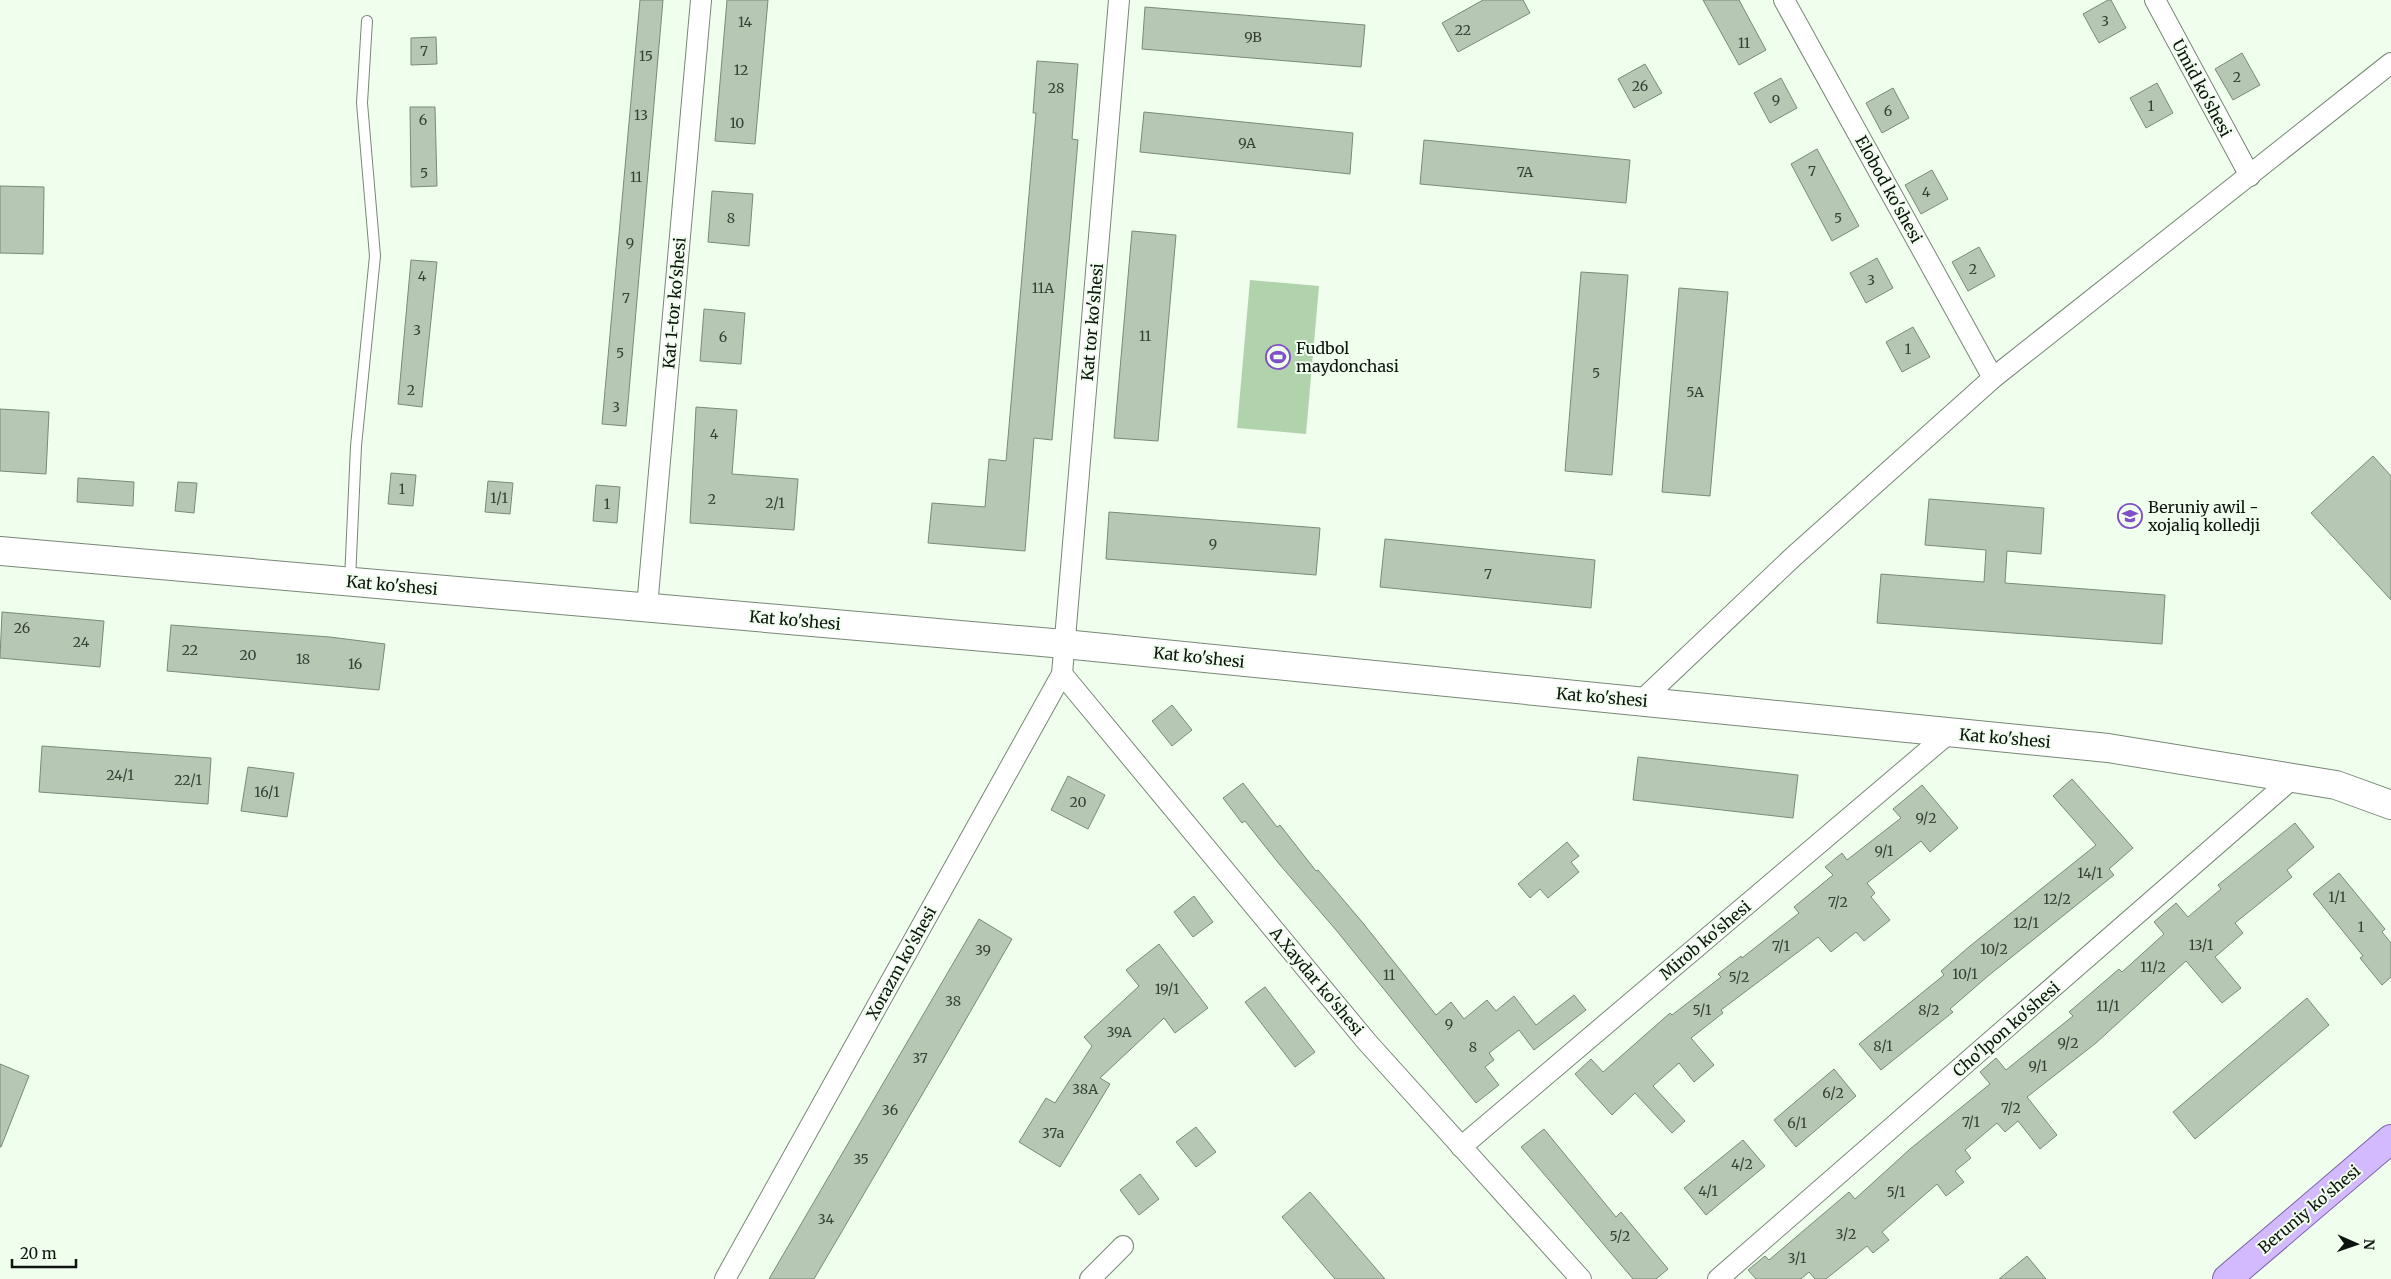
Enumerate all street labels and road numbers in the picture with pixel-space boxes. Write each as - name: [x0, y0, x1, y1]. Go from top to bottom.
- street label: Umid ko'shesi: [2168, 36, 2236, 140]
- street label: Elobod ko'shesi: [1851, 132, 1927, 246]
- street label: Kat 1-tor ko'shesi: [658, 236, 690, 370]
- street label: Kat tor ko'shesi: [1077, 262, 1107, 382]
- street label: Kat ko'shesi: [345, 571, 439, 599]
- street label: Kat ko'shesi: [748, 606, 842, 634]
- street label: Kat ko'shesi: [1152, 642, 1246, 672]
- street label: Kat ko'shesi: [1555, 683, 1649, 711]
- street label: Kat ko'shesi: [1958, 724, 2052, 752]
- street label: Mirob ko'shesi: [1656, 896, 1754, 984]
- street label: Xorazm ko'shesi: [862, 903, 940, 1023]
- street label: A.Xaydar ko'shesi: [1265, 922, 1368, 1039]
- street label: Cho'lpon ko'shesi: [1948, 977, 2064, 1081]
- street label: Beruniy ko'shesi: [2254, 1161, 2364, 1257]

